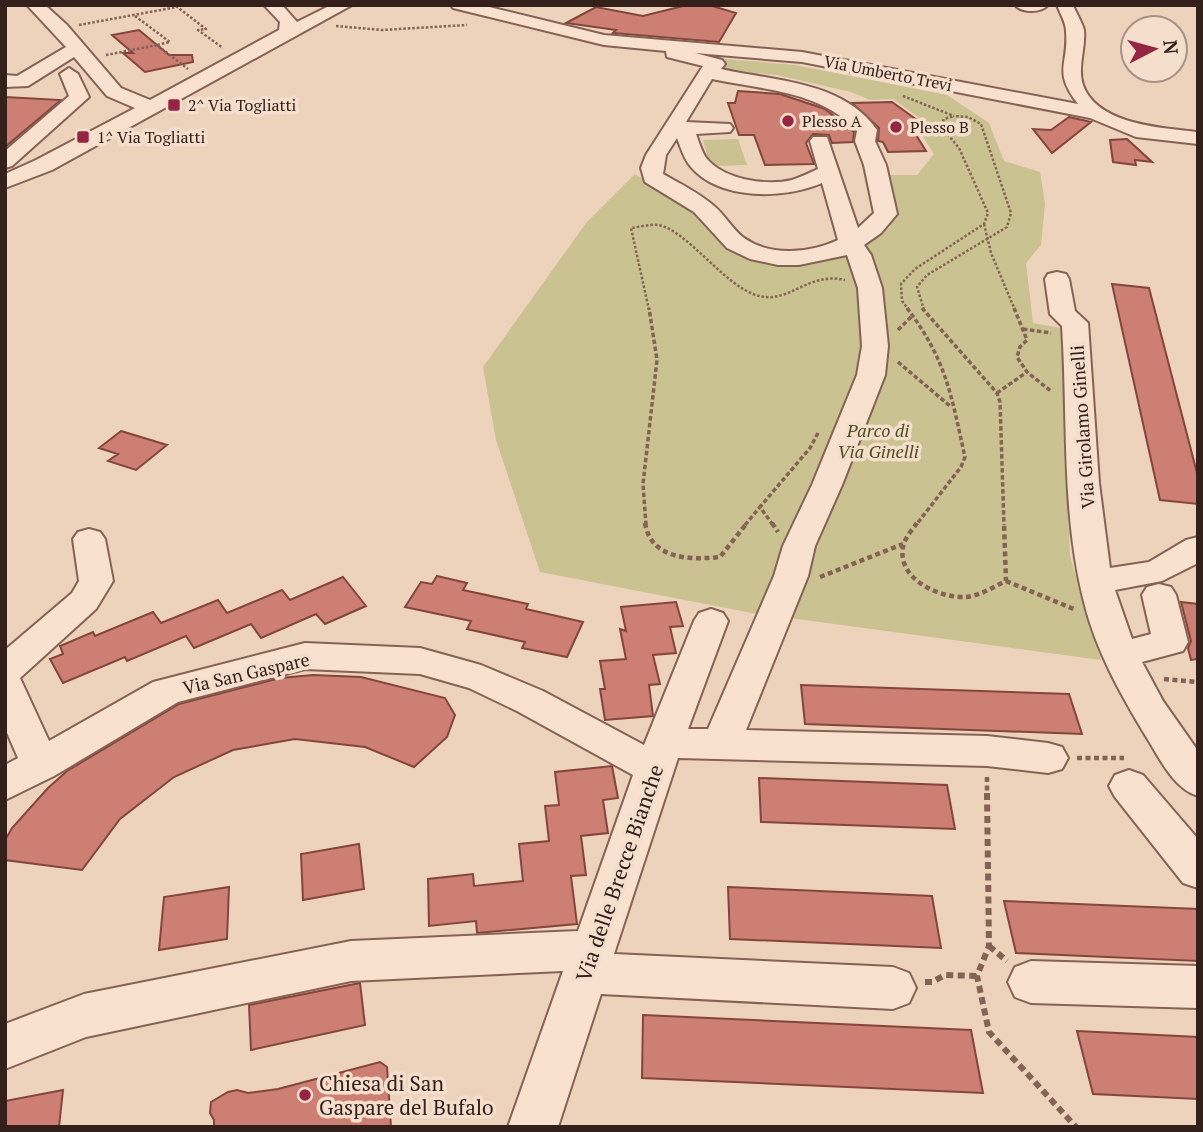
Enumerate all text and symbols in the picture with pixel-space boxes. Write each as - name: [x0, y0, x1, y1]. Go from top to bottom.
- north arrow: [1119, 14, 1189, 84]
- text: N: [1158, 39, 1185, 56]
- street label: Via Umberto Trevi: [822, 50, 954, 96]
- place label: 2^ Via Togliatti: [188, 94, 296, 116]
- marker: 2^ Via Togliatti: [166, 97, 182, 113]
- place label: Plesso A: [802, 110, 862, 132]
- marker: Plesso A: [780, 113, 796, 129]
- place label: Plesso B: [910, 116, 969, 138]
- marker: Plesso B: [888, 119, 904, 135]
- place label: 1^ Via Togliatti: [97, 126, 205, 148]
- marker: 1^ Via Togliatti: [75, 129, 91, 145]
- street label: Via Girolamo Ginelli: [1064, 344, 1100, 510]
- park label: Parco di Via Ginelli: [837, 418, 919, 463]
- street label: Via San Gaspare: [180, 647, 312, 699]
- street label: Via delle Brecce Bianche: [569, 761, 669, 985]
- place label: Chiesa di San Gaspare del Bufalo: [319, 1069, 494, 1121]
- marker: Chiesa di San Gaspare del Bufalo: [297, 1087, 313, 1103]

